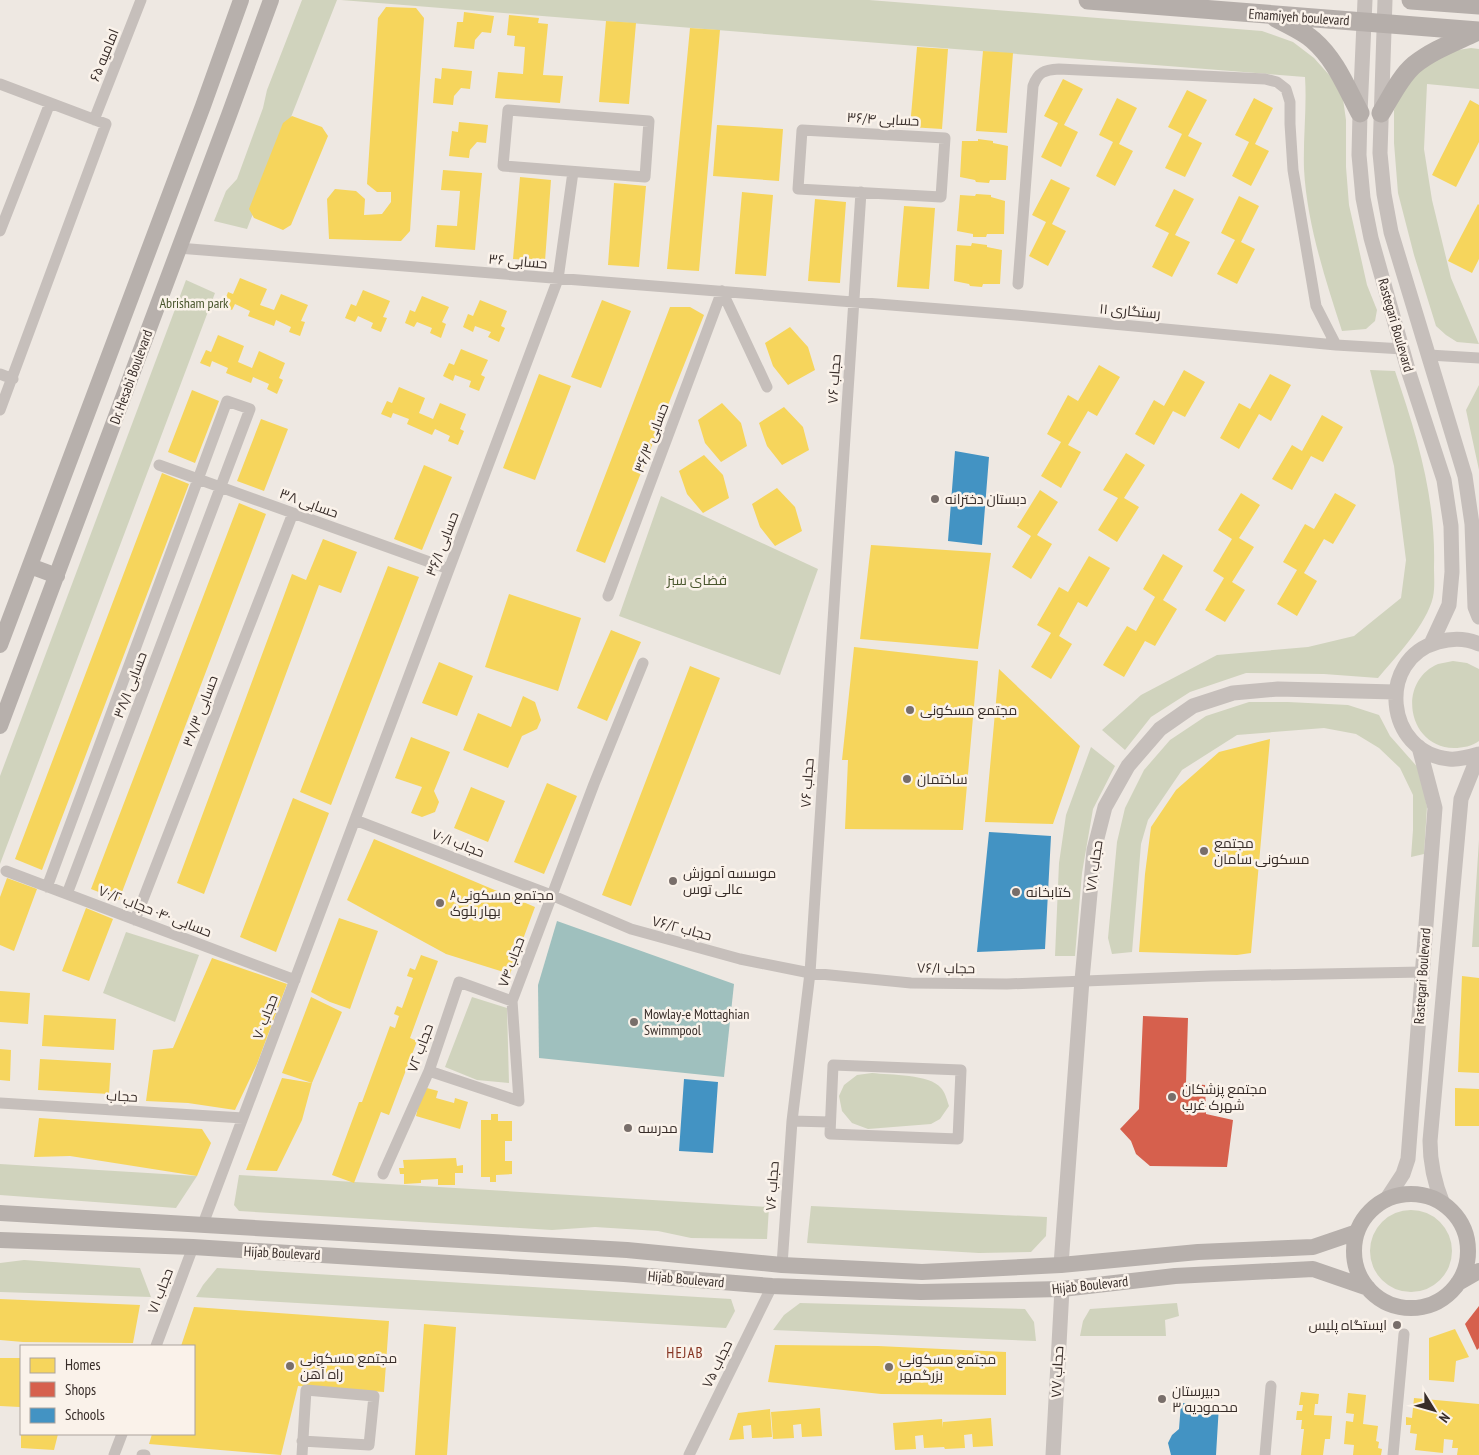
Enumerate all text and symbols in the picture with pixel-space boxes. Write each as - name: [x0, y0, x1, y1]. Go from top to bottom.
- street label: Emamiyeh boulevard: [1248, 4, 1350, 30]
- street label: امامیه ۶۵: [85, 26, 123, 84]
- street label: حسابی ۳۶/۴: [846, 108, 920, 130]
- street label: حسابی ۳۶: [488, 249, 548, 273]
- street label: Rastegari Boulevard: [1374, 276, 1418, 374]
- park label: Abrisham park: [159, 294, 229, 312]
- street label: رستگاری ۱۱: [1099, 299, 1161, 323]
- street label: Dr. Hesabi Boulevard: [106, 327, 156, 427]
- street label: حجاب ۷۶: [823, 354, 845, 404]
- street label: حسابی ۳۶/۳: [630, 401, 672, 475]
- street label: حسابی ۳۸: [277, 484, 341, 522]
- place label: دبستان دخترانه: [945, 490, 1027, 508]
- marker: دبستان دخترانه: [929, 493, 941, 505]
- street label: حسابی ۳۶/۱: [421, 509, 463, 579]
- park label: فضای سبز: [666, 571, 727, 589]
- street label: حسابی ۳۸/۱: [109, 649, 151, 721]
- street label: حسابی ۳۸/۳: [178, 673, 222, 749]
- place label: مجتمع مسکونی: [920, 701, 1017, 719]
- marker: مجتمع مسکونی: [904, 704, 916, 716]
- street label: حجاب ۷۶: [796, 758, 818, 808]
- place label: ساختمان: [917, 770, 968, 788]
- marker: ساختمان: [901, 773, 913, 785]
- street label: حجاب ۷۰/۱: [429, 825, 487, 861]
- place label: مجتمع مسکونی سامان: [1214, 834, 1310, 868]
- street label: حجاب ۷۸: [1081, 839, 1107, 893]
- marker: مجتمع مسکونی سامان: [1198, 845, 1210, 857]
- place label: موسسه آموزش عالی توس: [683, 864, 776, 898]
- marker: موسسه آموزش عالی توس: [667, 875, 679, 887]
- street label: حسابی ۴۰- حجاب ۷۰/۲: [96, 881, 214, 941]
- place label: کتابخانه: [1026, 883, 1071, 901]
- place label: Aمجتمع مسکونی بهار بلوک: [450, 886, 554, 920]
- marker: کتابخانه: [1010, 886, 1022, 898]
- marker: Aمجتمع مسکونی بهار بلوک: [434, 897, 446, 909]
- street label: حجاب ۷۶/۲: [650, 911, 714, 945]
- street label: Rastegari Boulevard: [1410, 927, 1434, 1025]
- street label: حجاب ۷۴: [494, 934, 528, 990]
- street label: حجاب ۷۶/۱: [917, 958, 975, 978]
- street label: حجاب ۷۰: [248, 992, 282, 1042]
- place label: Mowlay-e Mottaghian Swimmpool: [644, 1005, 749, 1039]
- marker: Mowlay-e Mottaghian Swimmpool: [628, 1016, 640, 1028]
- street label: حجاب ۷۲: [403, 1021, 437, 1075]
- place label: مجتمع پزشکان شهرک غرب: [1182, 1080, 1267, 1114]
- street label: حجاب: [106, 1086, 138, 1106]
- marker: مجتمع پزشکان شهرک غرب: [1166, 1091, 1178, 1103]
- place label: مدرسه: [638, 1119, 678, 1137]
- marker: مدرسه: [622, 1122, 634, 1134]
- street label: حجاب ۷۶: [761, 1161, 783, 1211]
- street label: Hijab Boulevard: [243, 1242, 321, 1264]
- street label: حجاب ۷۱: [143, 1266, 177, 1316]
- street label: Hijab Boulevard: [647, 1267, 725, 1291]
- street label: Hijab Boulevard: [1051, 1272, 1129, 1298]
- place label: ایستگاه پلیس: [1309, 1316, 1387, 1335]
- marker: ایستگاه پلیس: [1391, 1319, 1403, 1331]
- street label: حجاب ۷۵: [698, 1337, 736, 1391]
- district label: HEJAB: [666, 1343, 704, 1362]
- legend: [20, 1345, 195, 1435]
- street label: حجاب ۷۷: [1047, 1346, 1067, 1398]
- place label: مجتمع مسکونی راه آهن: [300, 1349, 397, 1383]
- place label: مجتمع مسکونی بزرگمهر: [898, 1350, 996, 1384]
- text: Homes: [65, 1355, 101, 1374]
- marker: مجتمع مسکونی راه آهن: [284, 1360, 296, 1372]
- marker: مجتمع مسکونی بزرگمهر: [883, 1361, 895, 1373]
- text: Shops: [65, 1380, 96, 1399]
- place label: دبیرستان محمودیه ۳: [1172, 1382, 1238, 1416]
- north arrow: [1409, 1385, 1459, 1435]
- marker: دبیرستان محمودیه ۳: [1156, 1393, 1168, 1405]
- text: Schools: [65, 1405, 105, 1424]
- text: N: [1435, 1409, 1454, 1426]

